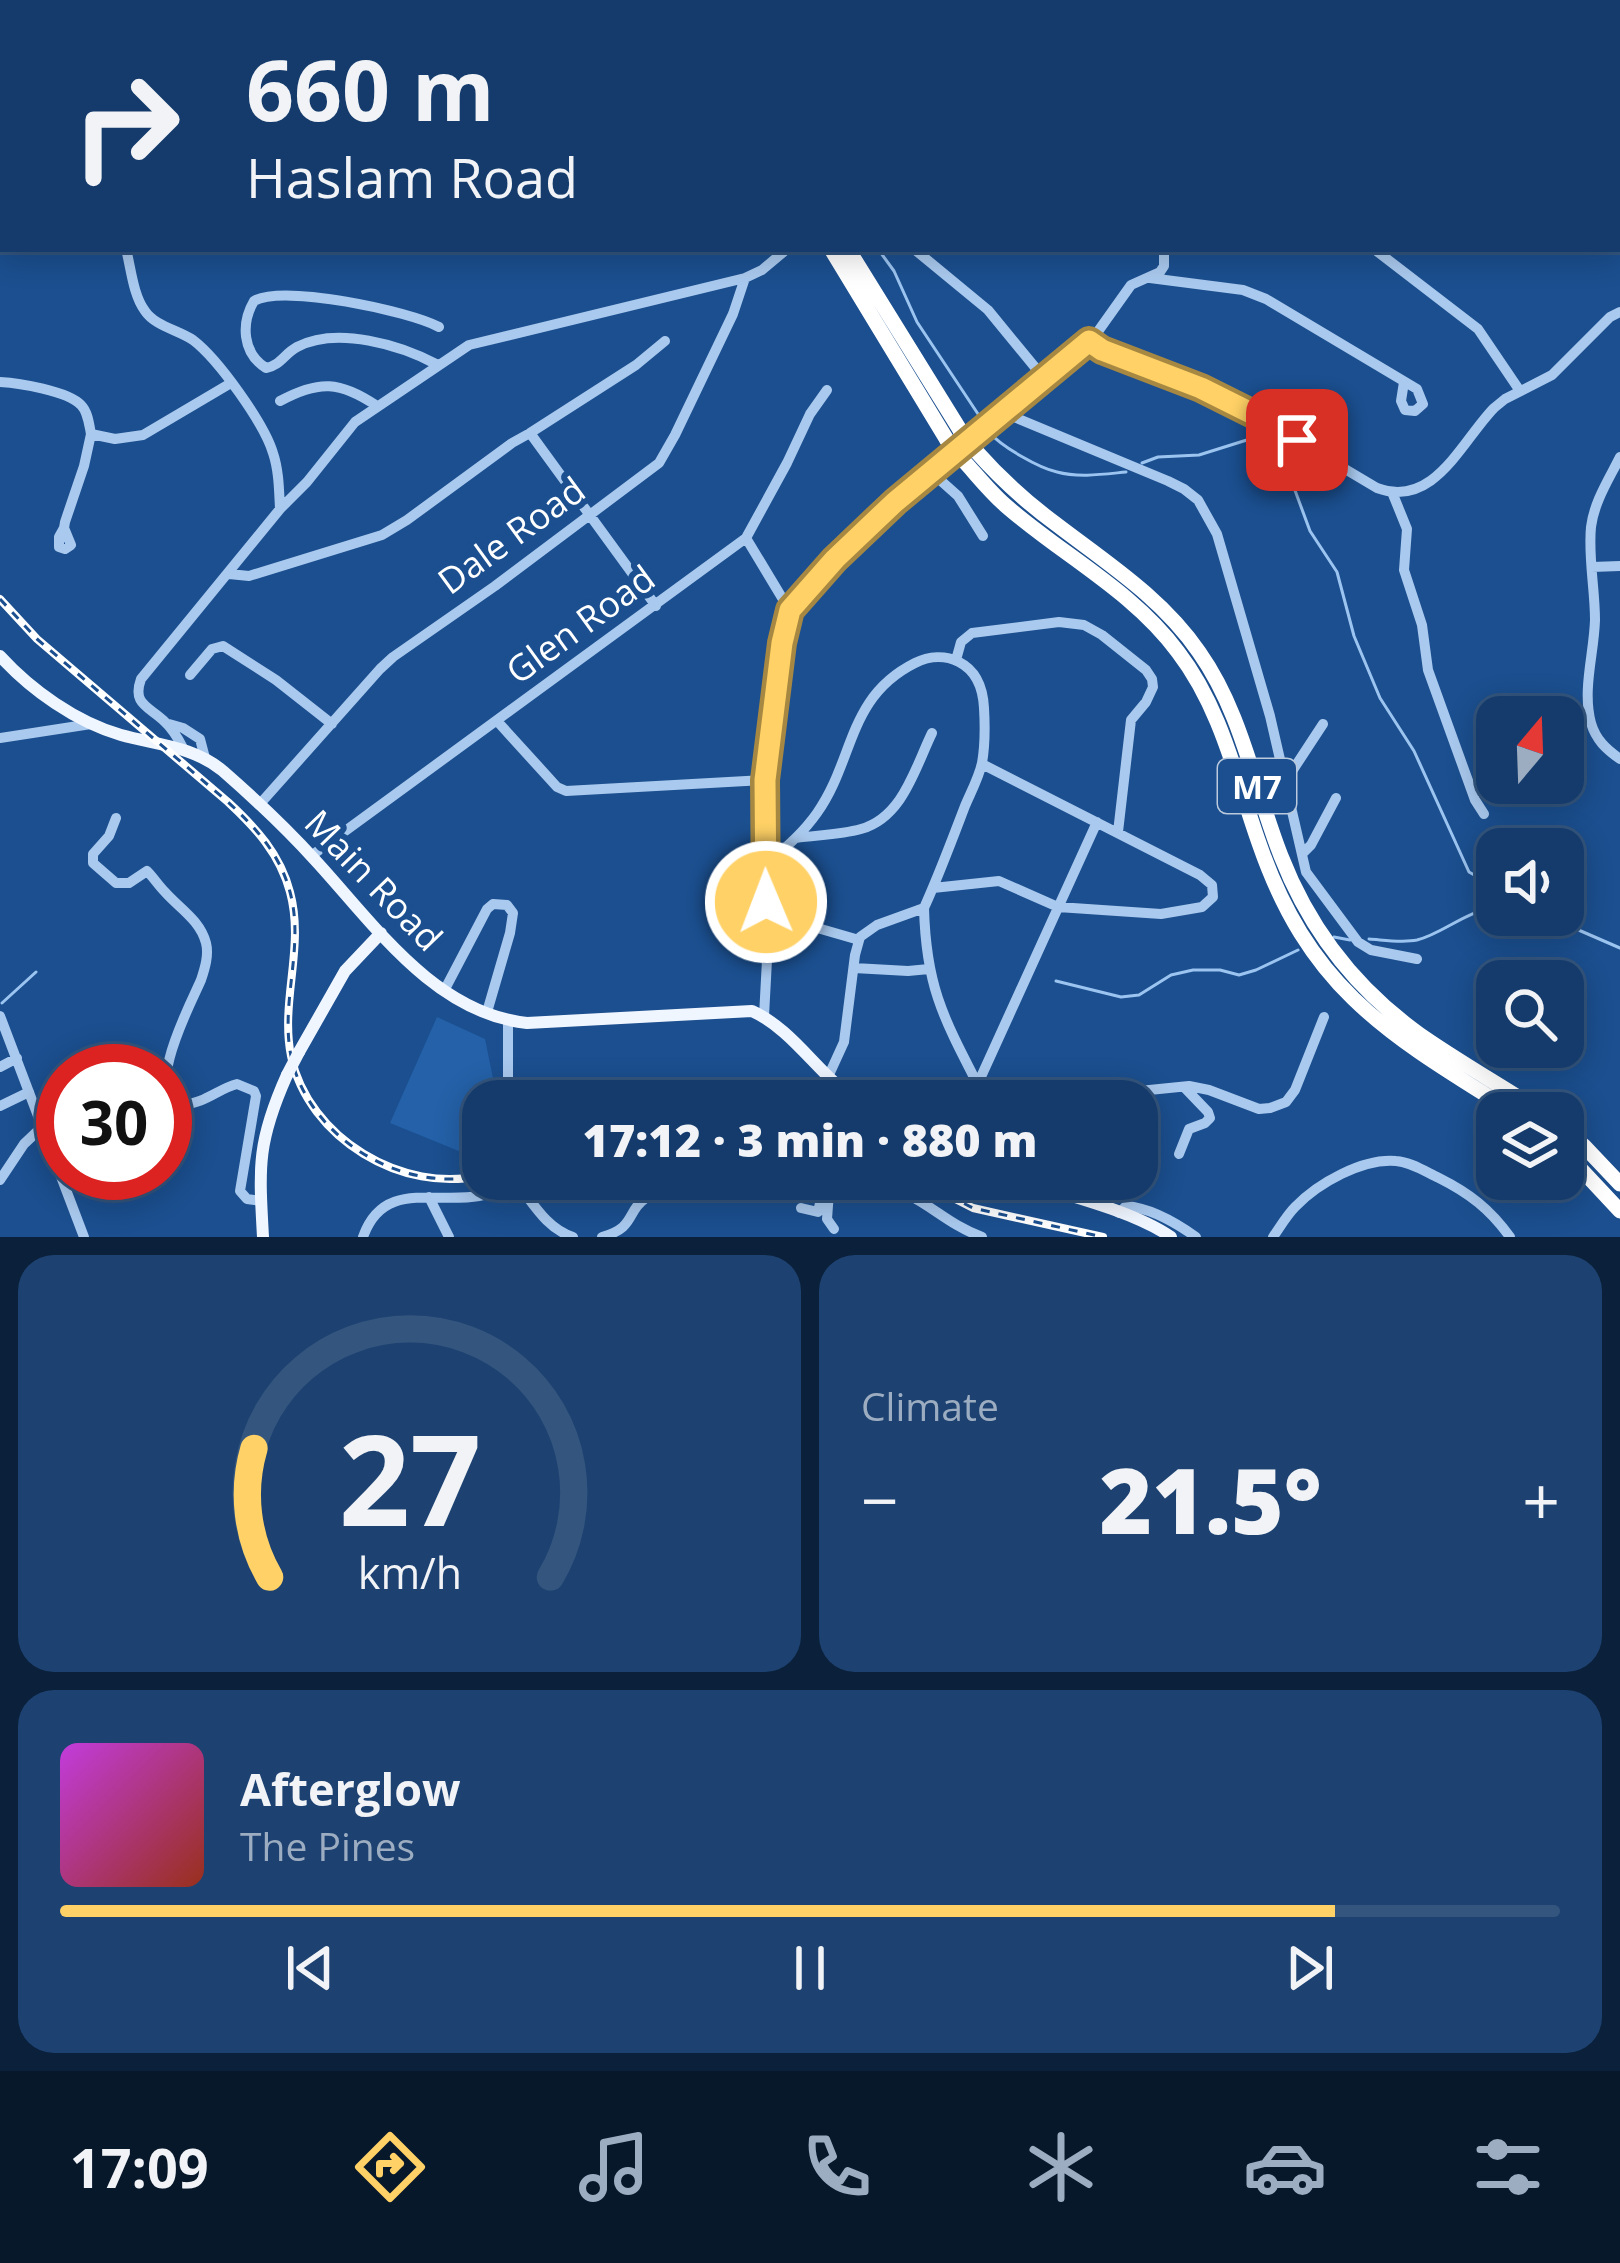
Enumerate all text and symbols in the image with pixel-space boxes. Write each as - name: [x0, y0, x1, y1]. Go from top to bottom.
- text: 660 m: [246, 31, 494, 146]
- icon: right: [48, 48, 204, 204]
- text: Haslam Road: [246, 140, 578, 214]
- pin: [1246, 389, 1348, 491]
- icon: arrive: [1264, 407, 1330, 473]
- street label: Dale Road: [428, 465, 594, 605]
- street label: Glen Road: [496, 553, 664, 695]
- north arrow: [1476, 696, 1584, 804]
- map controls: [1476, 696, 1584, 1200]
- road number: M7: [1218, 759, 1296, 813]
- street label: Main Road: [294, 799, 454, 961]
- button: sound: [1476, 828, 1584, 936]
- position arrow: [703, 839, 829, 965]
- button: search: [1476, 960, 1584, 1068]
- speed limit sign: 30: [36, 1044, 192, 1200]
- button: layers: [1476, 1092, 1584, 1200]
- text: 17:12 · 3 min · 880 m: [583, 1109, 1037, 1170]
- text: Climate: [861, 1379, 999, 1432]
- text: 27: [338, 1393, 481, 1563]
- text: 21.5°: [1099, 1438, 1322, 1560]
- text: −: [861, 1454, 899, 1544]
- text: +: [1522, 1454, 1560, 1544]
- text: km/h: [357, 1542, 462, 1601]
- text: Afterglow: [240, 1758, 461, 1819]
- text: The Pines: [240, 1819, 415, 1872]
- icon: previous: [277, 1935, 343, 2001]
- icon: pause: [777, 1935, 843, 2001]
- icon: next: [1277, 1935, 1343, 2001]
- icon: directions: [348, 2125, 432, 2209]
- icon: music: [572, 2125, 656, 2209]
- icon: phone: [795, 2125, 879, 2209]
- icon: climate: [1019, 2125, 1103, 2209]
- icon: car: [1243, 2125, 1327, 2209]
- icon: filters: [1466, 2125, 1550, 2209]
- text: 17:09: [70, 2130, 209, 2204]

